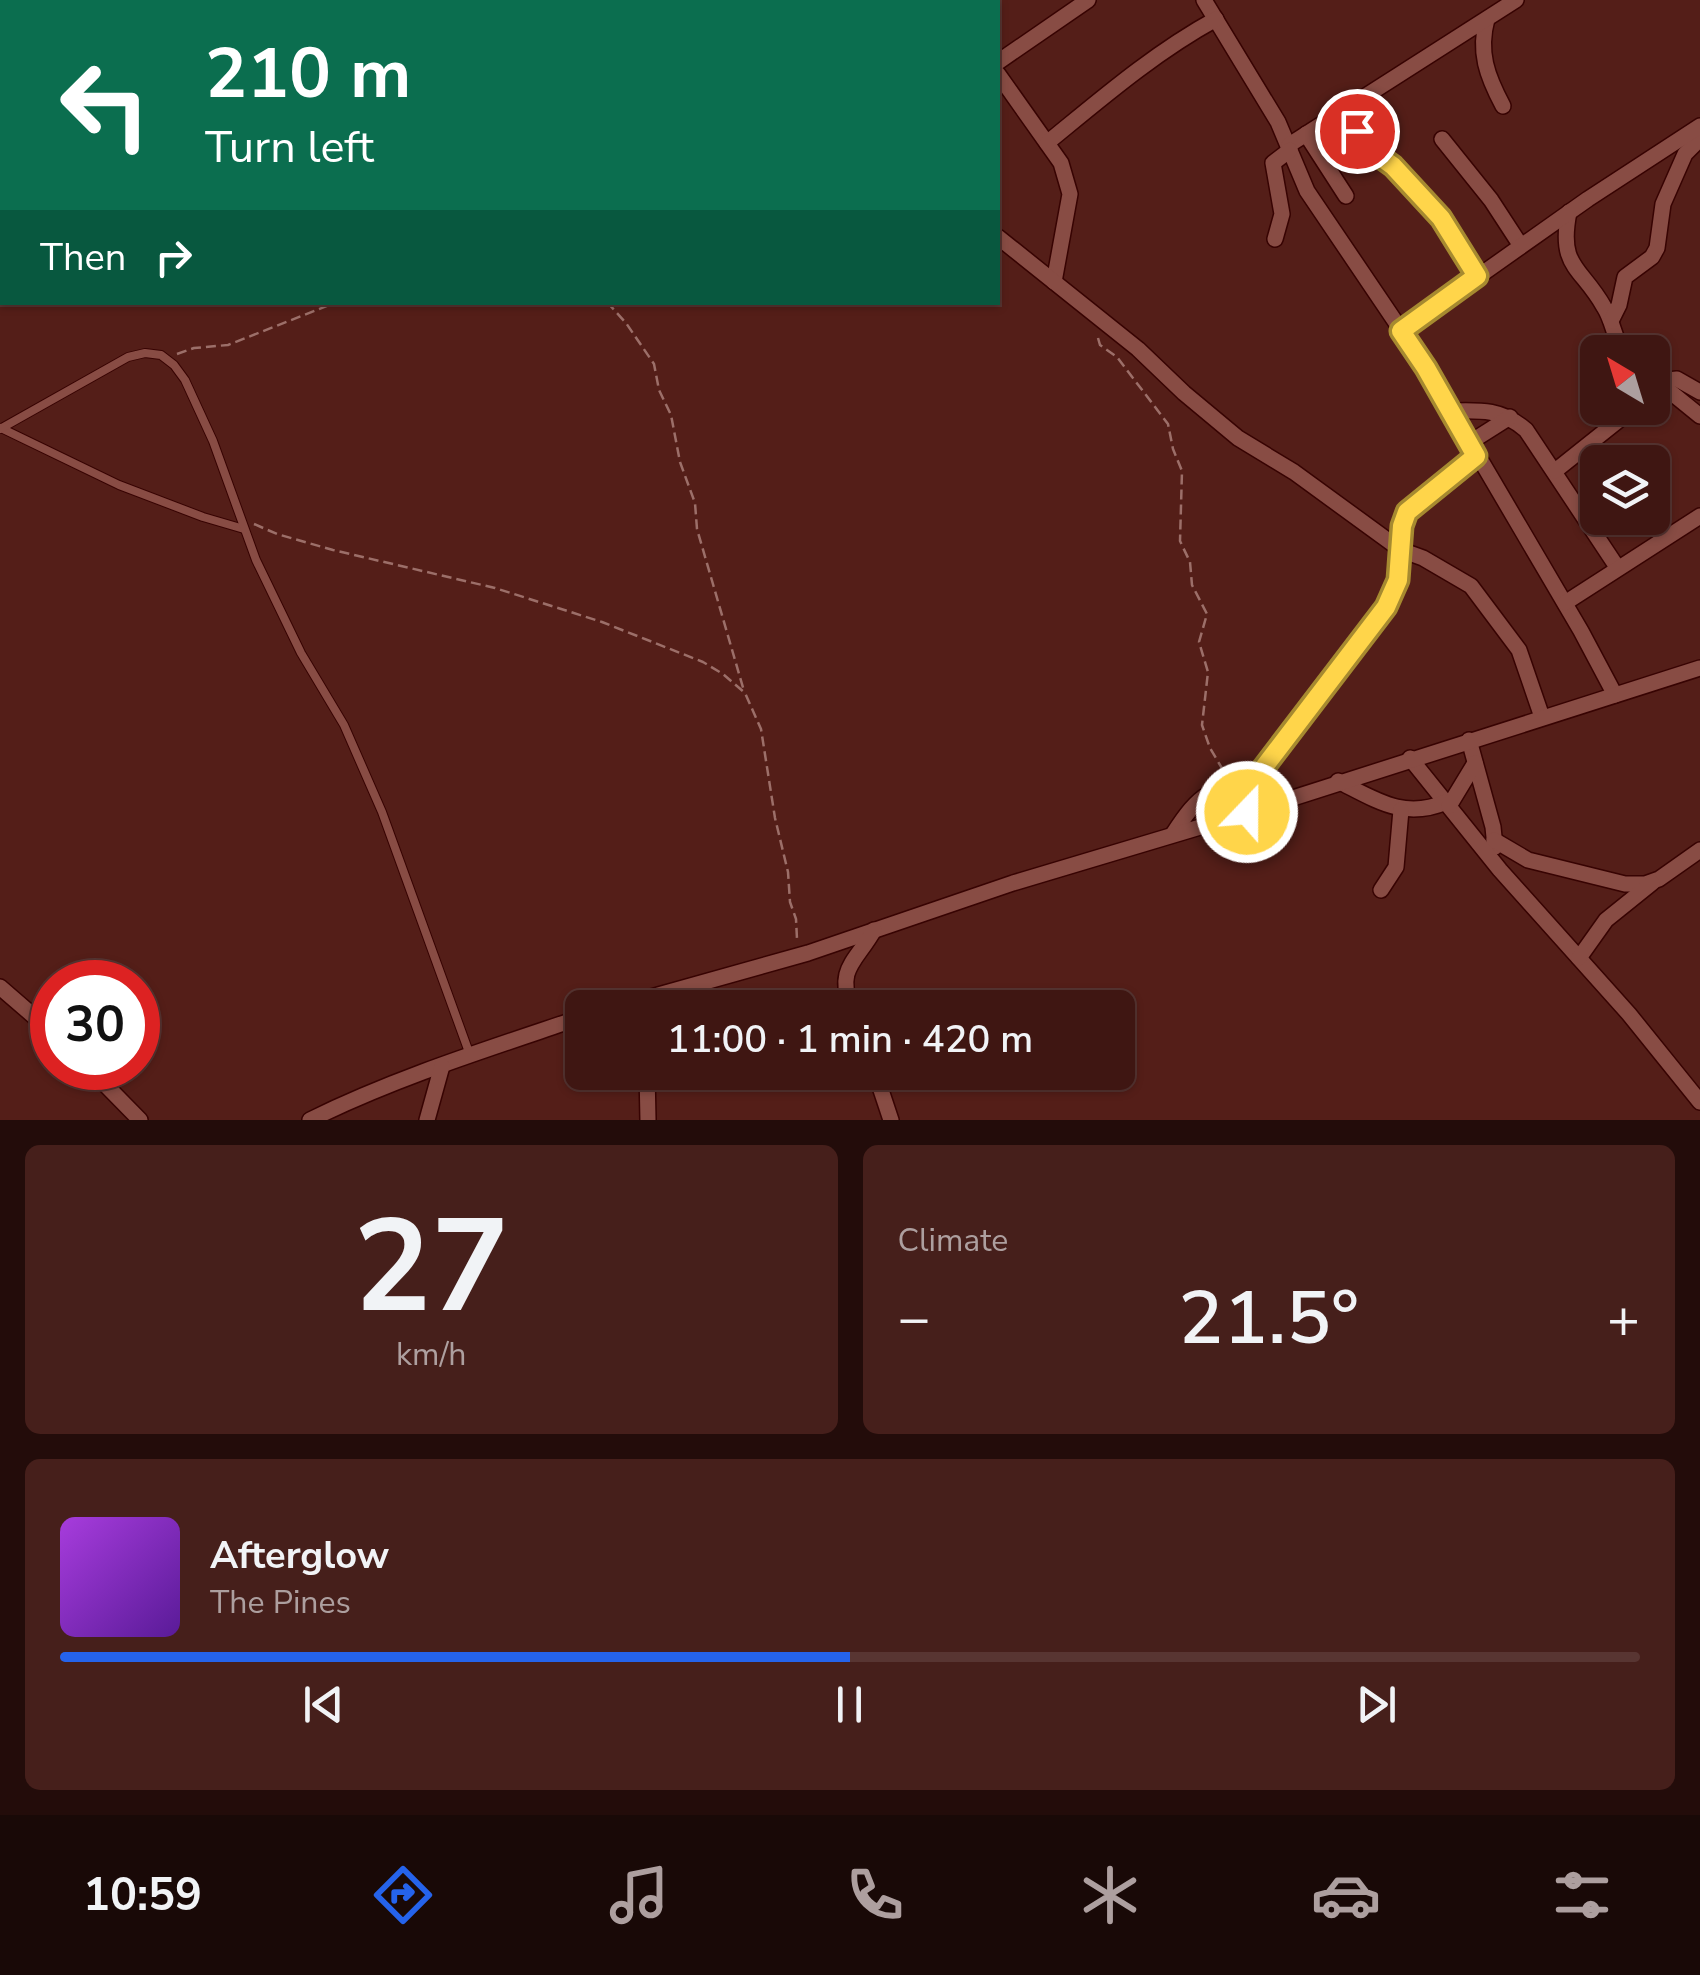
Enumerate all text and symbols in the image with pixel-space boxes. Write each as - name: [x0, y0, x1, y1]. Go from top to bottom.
- text: 210 m: [205, 26, 411, 122]
- icon: left: [40, 40, 170, 170]
- pin: [1315, 89, 1400, 174]
- icon: arrive: [1330, 104, 1385, 159]
- text: Turn left: [205, 117, 374, 178]
- icon: right: [146, 230, 201, 285]
- text: Then: [40, 232, 126, 283]
- north arrow: [1580, 335, 1670, 425]
- map controls: [1580, 335, 1670, 535]
- button: layers: [1580, 445, 1670, 535]
- position arrow: [1195, 760, 1299, 864]
- speed limit sign: 30: [30, 960, 160, 1090]
- text: 11:00 · 1 min · 420 m: [667, 1014, 1033, 1065]
- text: 27: [353, 1179, 509, 1356]
- text: Climate: [898, 1219, 1008, 1262]
- text: 21.5°: [1178, 1267, 1359, 1369]
- text: −: [898, 1281, 931, 1356]
- text: +: [1607, 1281, 1640, 1356]
- text: km/h: [396, 1333, 467, 1376]
- text: Afterglow: [210, 1530, 389, 1581]
- text: The Pines: [210, 1581, 351, 1624]
- icon: previous: [296, 1677, 351, 1732]
- icon: pause: [822, 1677, 877, 1732]
- icon: next: [1349, 1677, 1404, 1732]
- icon: directions: [368, 1860, 438, 1930]
- icon: music: [604, 1860, 674, 1930]
- icon: phone: [840, 1860, 910, 1930]
- icon: climate: [1075, 1860, 1145, 1930]
- icon: car: [1311, 1860, 1381, 1930]
- icon: filters: [1547, 1860, 1617, 1930]
- text: 10:59: [83, 1865, 202, 1926]

